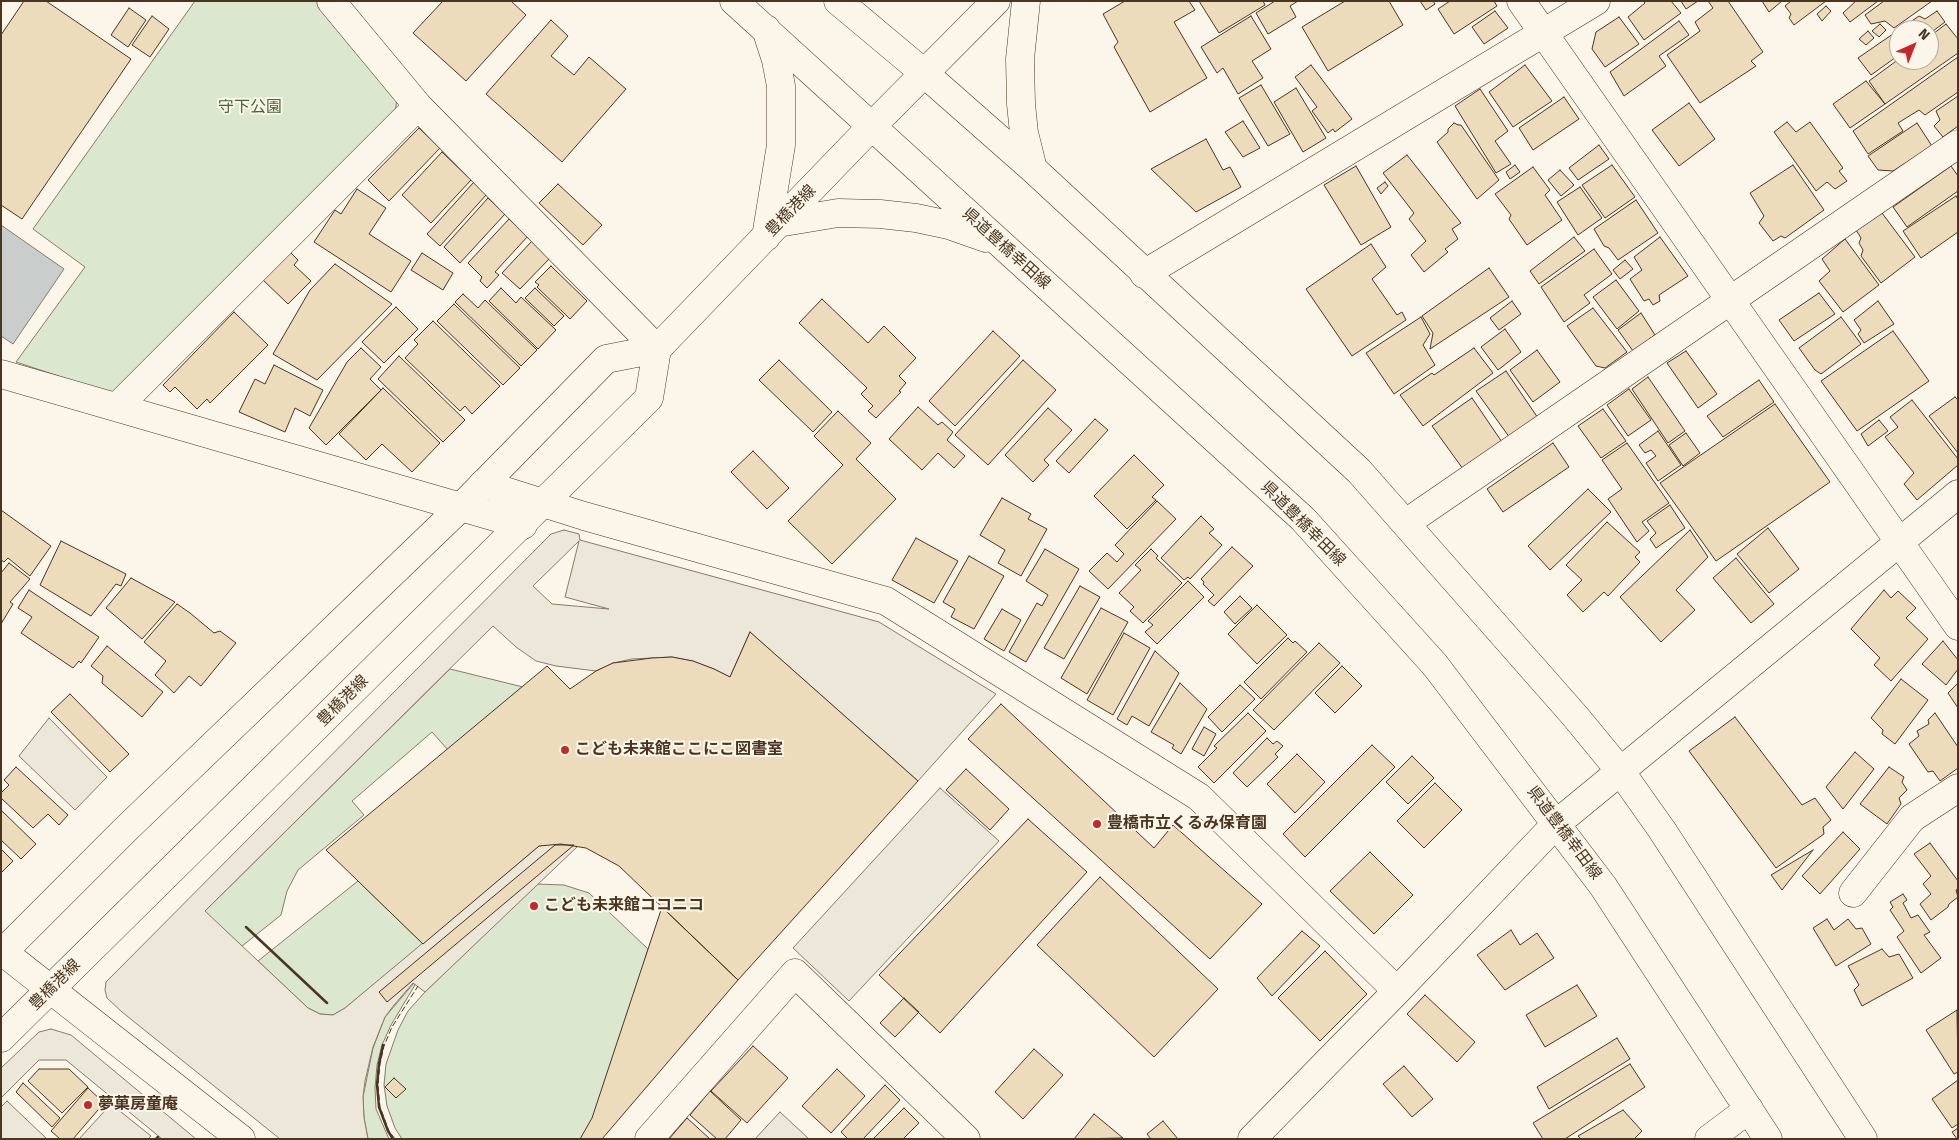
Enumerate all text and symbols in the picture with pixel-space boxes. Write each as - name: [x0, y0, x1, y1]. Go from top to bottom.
- north arrow: [1889, 20, 1939, 70]
- text: N: [1915, 25, 1933, 44]
- park label: 守下公園: [218, 98, 282, 118]
- street label: 豊橋港線: [762, 181, 820, 241]
- street label: 県道豊橋幸田線: [958, 204, 1054, 294]
- street label: 県道豊橋幸田線: [1257, 478, 1349, 570]
- street label: 豊橋港線: [314, 672, 372, 730]
- place label: こども未来館ここにこ図書室: [575, 740, 783, 760]
- marker: こども未来館ここにこ図書室: [559, 744, 571, 756]
- street label: 県道豊橋幸田線: [1523, 782, 1605, 884]
- place label: 豊橋市立くるみ保育園: [1107, 814, 1267, 834]
- marker: 豊橋市立くるみ保育園: [1091, 818, 1103, 830]
- place label: こども未来館ココニコ: [544, 896, 704, 916]
- marker: こども未来館ココニコ: [528, 900, 540, 912]
- street label: 豊橋港線: [26, 956, 84, 1014]
- place label: 夢菓房童庵: [98, 1095, 178, 1115]
- marker: 夢菓房童庵: [82, 1099, 94, 1111]

